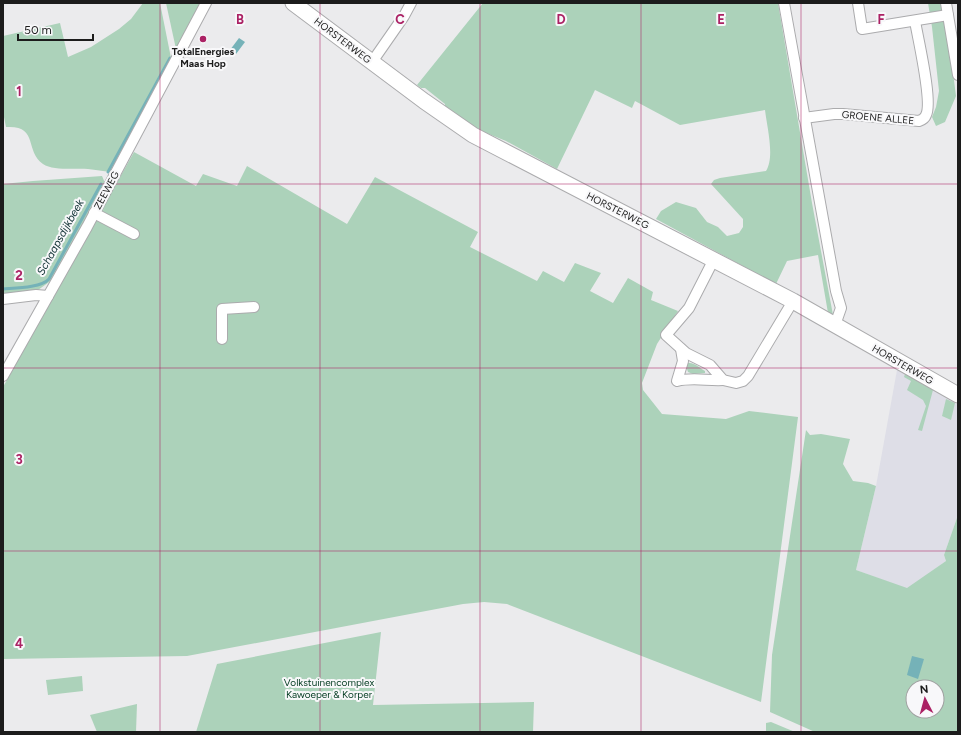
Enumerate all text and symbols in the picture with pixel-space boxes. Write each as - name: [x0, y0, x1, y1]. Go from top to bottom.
- text: B: [236, 12, 244, 27]
- text: C: [395, 12, 405, 27]
- text: D: [556, 12, 566, 27]
- text: E: [717, 12, 725, 27]
- text: F: [877, 12, 885, 27]
- street label: HORSTERWEG: [311, 15, 374, 66]
- scale bar: [18, 16, 93, 42]
- text: 50 m: [24, 23, 52, 37]
- marker: TotalEnergies Maas Hop: [198, 34, 208, 44]
- place label: TotalEnergies Maas Hop: [172, 45, 235, 70]
- text: 1: [16, 84, 22, 99]
- street label: GROENE ALLEE: [841, 108, 915, 127]
- street label: ZEEWEG: [91, 169, 122, 212]
- street label: HORSTERWEG: [584, 189, 652, 232]
- water label: Schaapsdijkbeek: [34, 197, 87, 277]
- text: 2: [15, 268, 23, 283]
- street label: HORSTERWEG: [870, 342, 936, 387]
- text: 3: [15, 452, 23, 467]
- text: 4: [15, 636, 23, 651]
- park label: Volkstuinencomplex Kawoeper & Korper: [284, 676, 374, 701]
- north arrow: [905, 679, 945, 719]
- text: N: [919, 683, 929, 696]

